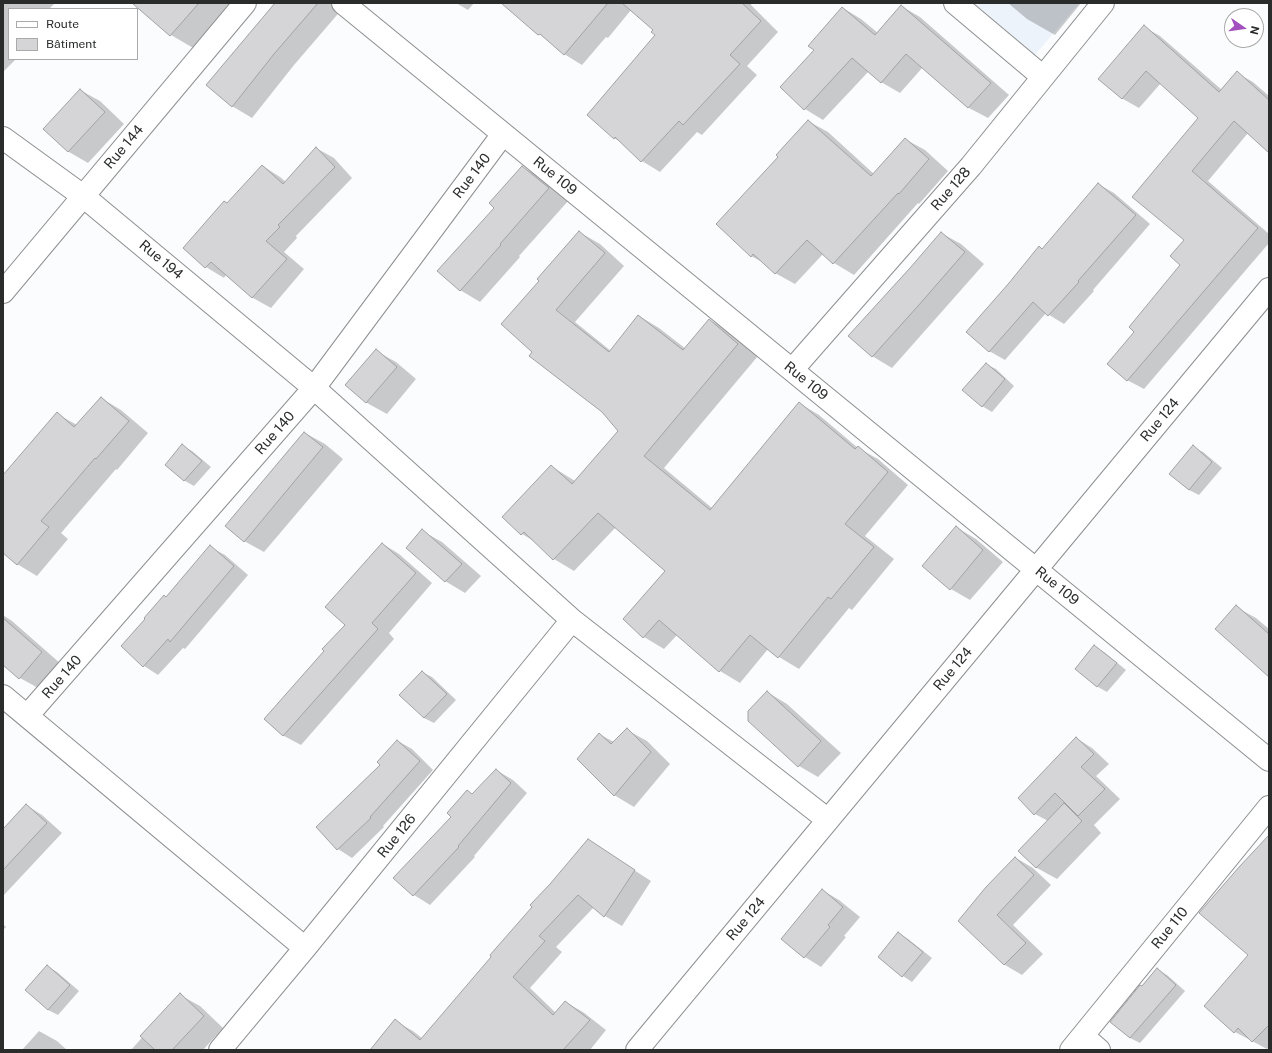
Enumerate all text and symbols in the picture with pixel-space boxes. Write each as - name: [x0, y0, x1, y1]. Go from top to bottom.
- legend: [8, 8, 138, 60]
- north arrow: [1224, 8, 1264, 48]
- text: Route: [46, 17, 79, 31]
- text: N: [1248, 25, 1262, 36]
- text: Bâtiment: [46, 37, 97, 51]
- street label: Rue 144: [101, 122, 147, 172]
- street label: Rue 140: [450, 150, 494, 202]
- street label: Rue 109: [530, 153, 580, 199]
- street label: Rue 128: [928, 164, 974, 214]
- street label: Rue 194: [136, 237, 186, 283]
- street label: Rue 109: [781, 358, 831, 404]
- street label: Rue 124: [1137, 395, 1183, 445]
- street label: Rue 140: [252, 408, 298, 458]
- street label: Rue 109: [1032, 563, 1082, 609]
- street label: Rue 124: [930, 644, 976, 694]
- street label: Rue 140: [39, 652, 85, 702]
- street label: Rue 126: [374, 811, 420, 861]
- street label: Rue 124: [723, 894, 769, 944]
- street label: Rue 110: [1148, 904, 1192, 952]

